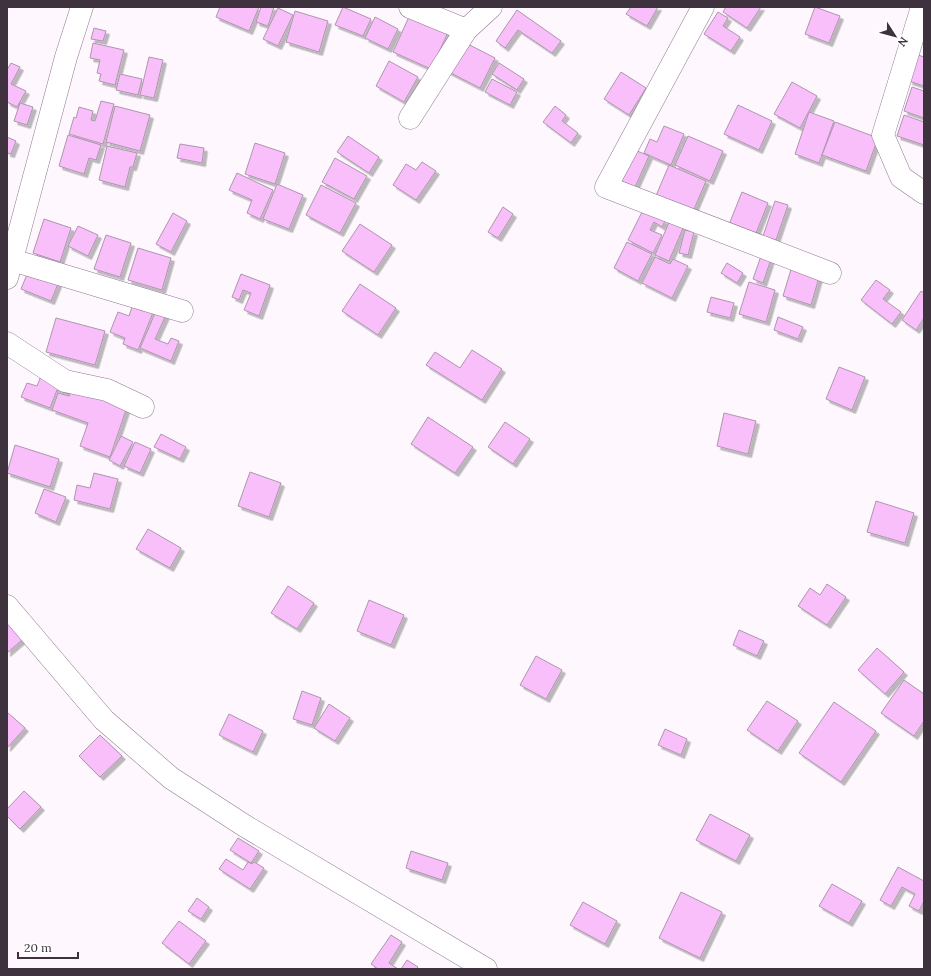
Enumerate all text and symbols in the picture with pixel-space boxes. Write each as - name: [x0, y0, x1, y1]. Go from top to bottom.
- north arrow: [875, 16, 915, 56]
- text: N: [895, 34, 911, 50]
- scale bar: [18, 934, 78, 960]
- text: 20 m: [24, 940, 52, 955]

